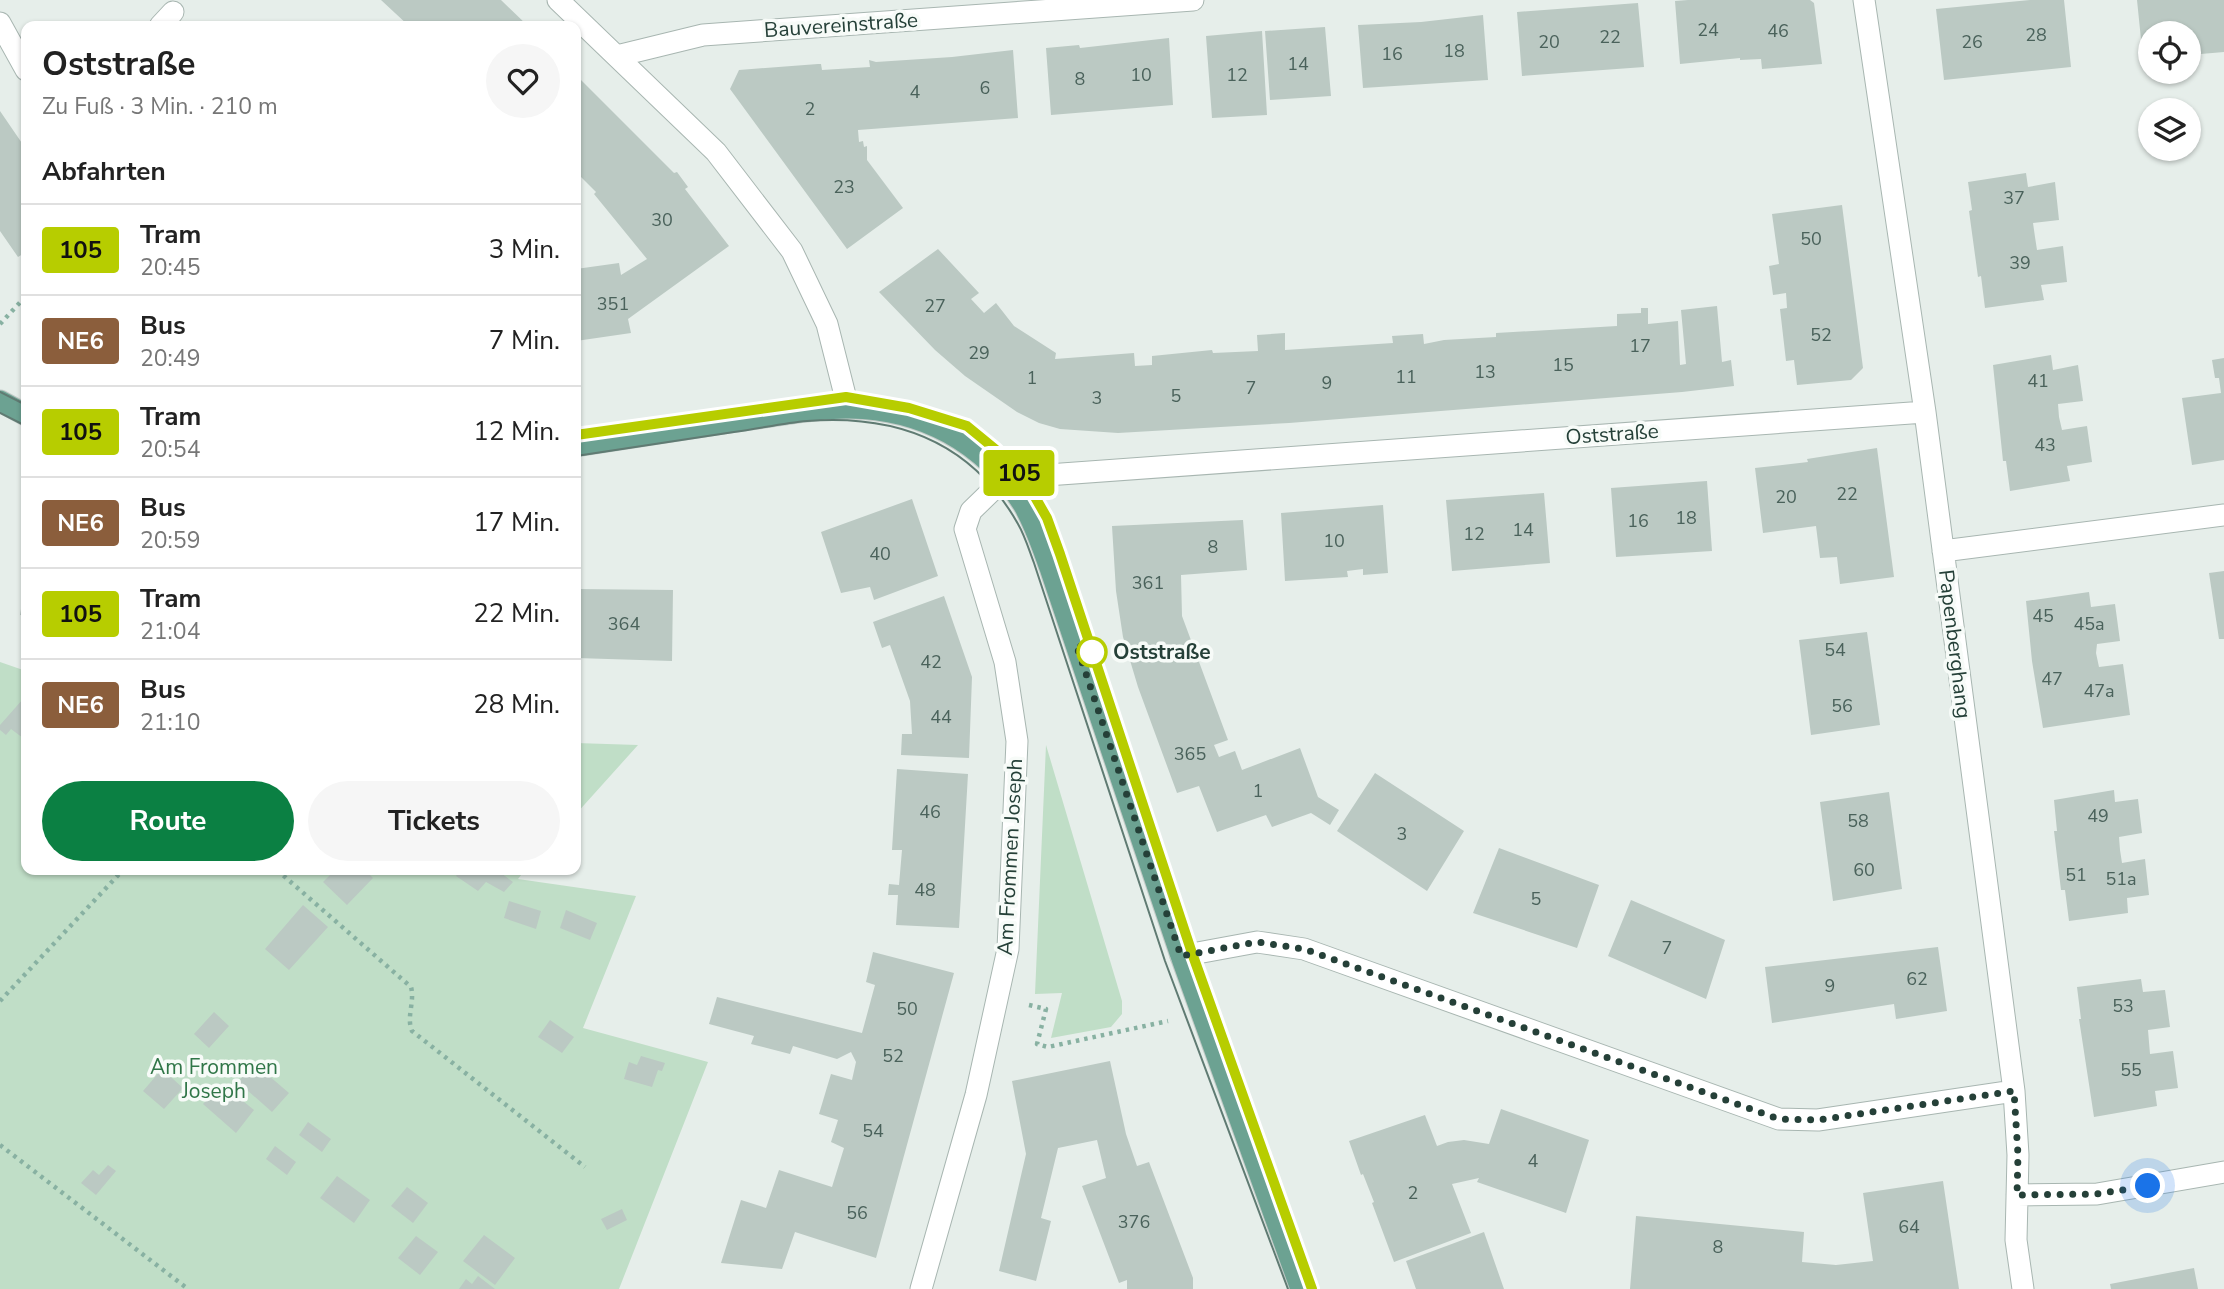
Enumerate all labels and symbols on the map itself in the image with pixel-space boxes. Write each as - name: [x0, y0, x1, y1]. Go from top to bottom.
- street label: Bauvereinstraße: [763, 6, 919, 44]
- house number: 24: [1697, 18, 1719, 42]
- house number: 46: [1767, 19, 1789, 43]
- house number: 28: [2025, 23, 2047, 47]
- house number: 22: [1599, 25, 1621, 49]
- house number: 20: [1538, 30, 1560, 54]
- house number: 26: [1961, 30, 1983, 54]
- house number: 18: [1443, 39, 1465, 63]
- house number: 16: [1381, 42, 1403, 66]
- house number: 14: [1287, 52, 1309, 76]
- house number: 10: [1130, 63, 1152, 87]
- house number: 12: [1226, 63, 1248, 87]
- house number: 8: [1075, 67, 1085, 91]
- house number: 6: [980, 76, 990, 100]
- house number: 4: [910, 80, 921, 104]
- house number: 2: [805, 97, 815, 121]
- house number: 23: [833, 175, 855, 199]
- house number: 37: [2003, 186, 2025, 210]
- house number: 30: [651, 208, 673, 232]
- house number: 50: [1800, 227, 1822, 251]
- house number: 39: [2009, 251, 2031, 275]
- house number: 351: [597, 292, 629, 316]
- house number: 27: [924, 294, 946, 318]
- house number: 52: [1810, 323, 1832, 347]
- house number: 17: [1629, 334, 1651, 358]
- house number: 29: [968, 341, 990, 365]
- house number: 15: [1552, 353, 1574, 377]
- house number: 13: [1474, 360, 1496, 384]
- house number: 11: [1395, 365, 1417, 389]
- house number: 1: [1027, 366, 1037, 390]
- house number: 41: [2027, 369, 2049, 393]
- house number: 9: [1322, 371, 1332, 395]
- house number: 7: [1246, 376, 1256, 400]
- house number: 5: [1171, 384, 1181, 408]
- house number: 3: [1092, 386, 1102, 410]
- street label: Oststraße: [1564, 417, 1660, 451]
- house number: 43: [2034, 433, 2056, 457]
- line badge: 105: [979, 450, 1059, 496]
- house number: 22: [1836, 482, 1858, 506]
- house number: 20: [1775, 485, 1797, 509]
- house number: 18: [1675, 506, 1697, 530]
- house number: 16: [1627, 509, 1649, 533]
- house number: 14: [1512, 518, 1534, 542]
- house number: 12: [1463, 522, 1485, 546]
- house number: 10: [1323, 529, 1345, 553]
- house number: 8: [1208, 535, 1218, 559]
- house number: 40: [869, 542, 891, 566]
- street label: Papenberghang: [1932, 568, 1978, 720]
- house number: 361: [1132, 571, 1164, 595]
- house number: 45: [2032, 604, 2054, 628]
- house number: 364: [608, 612, 640, 636]
- house number: 45a: [2073, 612, 2105, 636]
- marker: Oststraße: [1077, 637, 1107, 667]
- place label: Oststraße: [1113, 638, 1211, 666]
- house number: 54: [1824, 638, 1846, 662]
- house number: 42: [920, 650, 942, 674]
- house number: 47: [2041, 667, 2063, 691]
- house number: 47a: [2083, 679, 2115, 703]
- house number: 56: [1831, 694, 1853, 718]
- house number: 44: [930, 705, 952, 729]
- house number: 365: [1174, 742, 1206, 766]
- street label: Am Frommen Joseph: [991, 758, 1029, 956]
- house number: 1: [1253, 779, 1263, 803]
- house number: 46: [919, 800, 941, 824]
- house number: 49: [2087, 804, 2109, 828]
- house number: 58: [1847, 809, 1869, 833]
- house number: 3: [1397, 822, 1407, 846]
- house number: 60: [1853, 858, 1875, 882]
- house number: 51: [2065, 863, 2087, 887]
- house number: 51a: [2105, 867, 2137, 891]
- house number: 48: [914, 878, 936, 902]
- house number: 5: [1531, 887, 1541, 911]
- house number: 7: [1662, 936, 1672, 960]
- house number: 62: [1906, 967, 1928, 991]
- house number: 9: [1825, 974, 1835, 998]
- house number: 53: [2112, 994, 2134, 1018]
- house number: 50: [896, 997, 918, 1021]
- house number: 52: [882, 1044, 904, 1068]
- park label: Am Frommen Joseph: [150, 1053, 278, 1105]
- house number: 55: [2120, 1058, 2142, 1082]
- house number: 54: [862, 1119, 884, 1143]
- house number: 4: [1528, 1149, 1539, 1173]
- your location: [2130, 1168, 2165, 1203]
- house number: 2: [1408, 1181, 1418, 1205]
- house number: 56: [846, 1201, 868, 1225]
- house number: 376: [1118, 1210, 1150, 1234]
- house number: 64: [1898, 1215, 1920, 1239]
- house number: 8: [1713, 1235, 1723, 1259]

